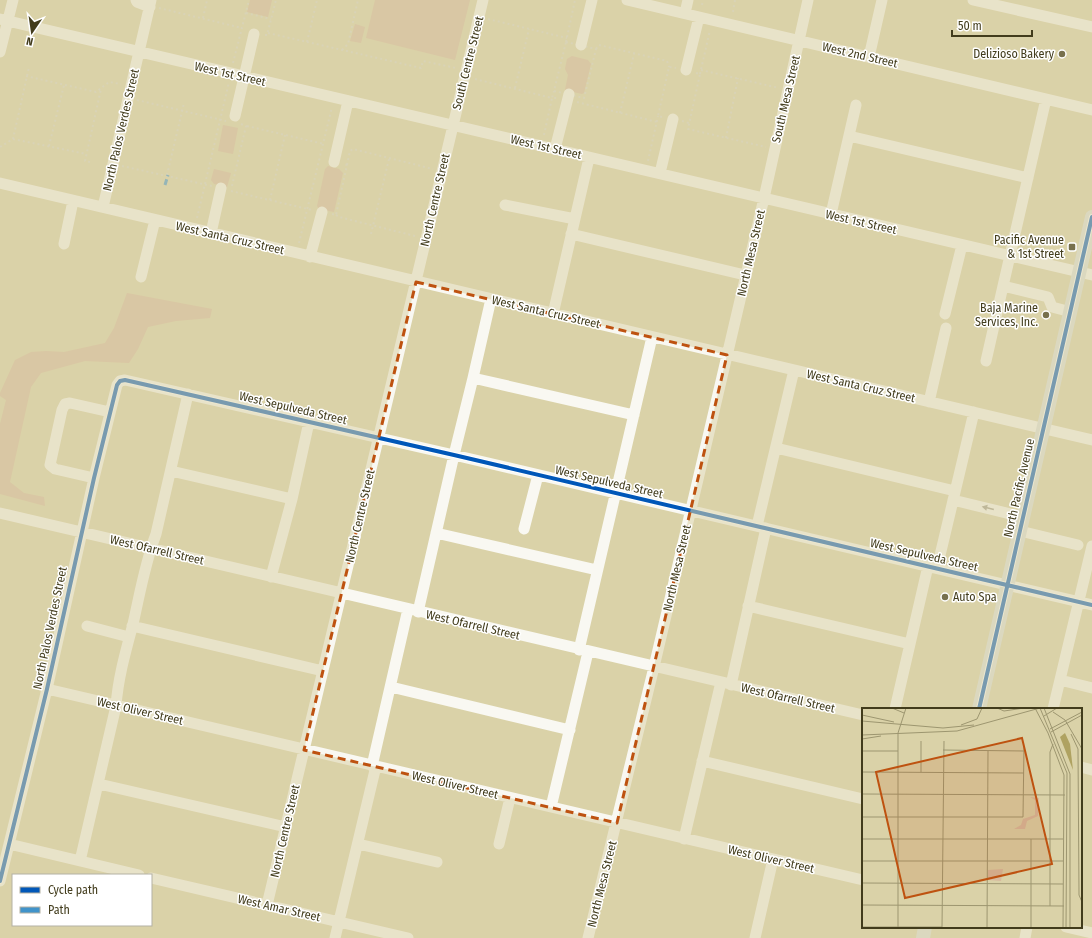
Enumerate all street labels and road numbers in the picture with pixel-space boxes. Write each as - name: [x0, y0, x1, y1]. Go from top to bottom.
- street label: South Centre Street: [450, 15, 486, 111]
- street label: West 2nd Street: [821, 40, 899, 71]
- street label: South Mesa Street: [769, 54, 803, 144]
- street label: West 1st Street: [193, 59, 267, 89]
- street label: North Palos Verdes Street: [100, 67, 142, 192]
- street label: West 1st Street: [509, 132, 583, 162]
- street label: North Centre Street: [417, 152, 453, 248]
- street label: West 1st Street: [824, 207, 898, 237]
- street label: North Mesa Street: [734, 208, 768, 298]
- street label: West Santa Cruz Street: [174, 219, 286, 257]
- street label: West Santa Cruz Street: [490, 293, 602, 331]
- street label: West Santa Cruz Street: [805, 367, 917, 405]
- street label: West Sepulveda Street: [238, 389, 348, 427]
- street label: North Pacific Avenue: [1001, 437, 1037, 539]
- street label: West Sepulveda Street: [554, 463, 664, 501]
- street label: North Centre Street: [342, 468, 378, 564]
- street label: North Mesa Street: [660, 523, 694, 613]
- street label: West Ofarrell Street: [109, 532, 205, 568]
- street label: West Sepulveda Street: [869, 536, 979, 574]
- street label: North Palos Verdes Street: [30, 565, 70, 691]
- street label: West Ofarrell Street: [425, 607, 521, 643]
- street label: West Ofarrell Street: [740, 680, 836, 716]
- street label: West Oliver Street: [95, 694, 185, 728]
- street label: West Oliver Street: [410, 768, 500, 802]
- street label: North Centre Street: [267, 783, 303, 879]
- street label: North Mesa Street: [584, 839, 620, 929]
- street label: West Oliver Street: [726, 842, 816, 876]
- street label: West Amar Street: [236, 892, 322, 924]

